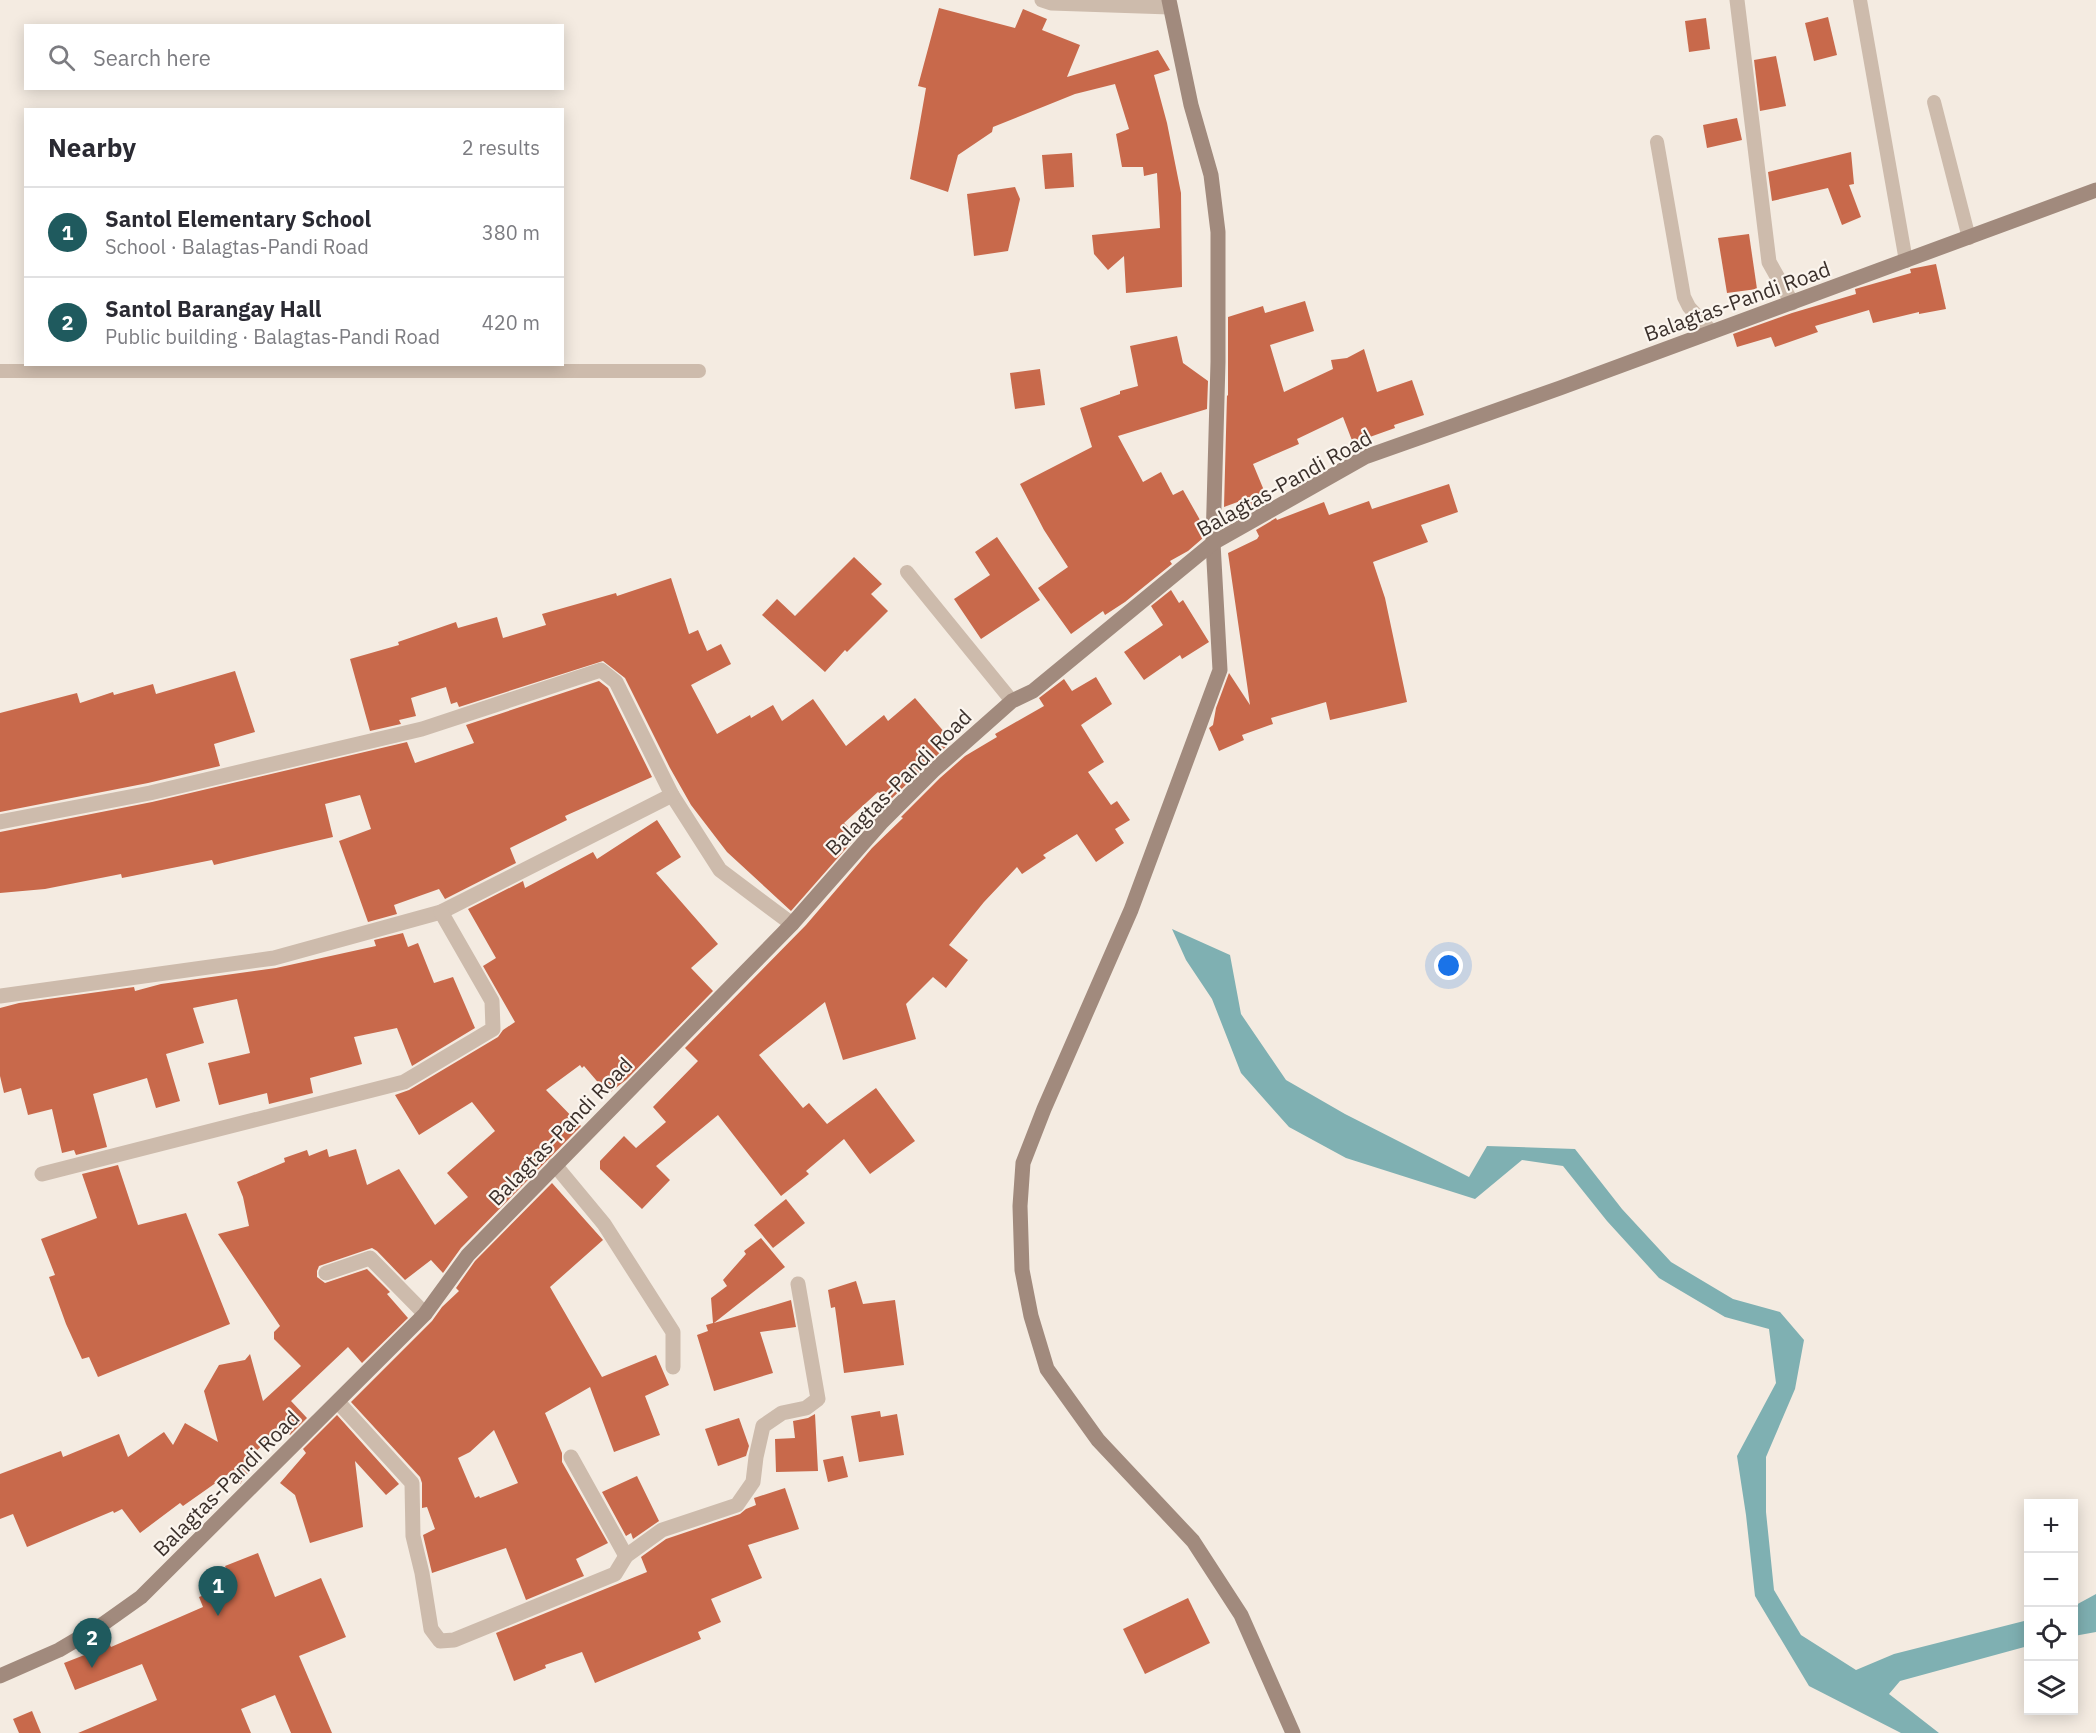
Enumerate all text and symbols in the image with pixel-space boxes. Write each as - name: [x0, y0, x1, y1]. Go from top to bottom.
- search box: [24, 24, 564, 90]
- icon: search: [45, 41, 78, 74]
- text: Search here: [93, 43, 211, 72]
- text: Nearby: [48, 130, 136, 164]
- text: 2 results: [462, 134, 540, 161]
- text: Santol Elementary School: [105, 204, 371, 233]
- text: 1: [62, 219, 74, 246]
- text: 380 m: [482, 219, 540, 246]
- text: School · Balagtas-Pandi Road: [105, 233, 369, 260]
- street label: Balagtas-Pandi Road: [1640, 254, 1834, 348]
- text: Santol Barangay Hall: [105, 294, 321, 323]
- text: 2: [62, 309, 74, 336]
- text: 420 m: [482, 309, 540, 336]
- text: Public building · Balagtas-Pandi Road: [105, 323, 440, 350]
- street label: Balagtas-Pandi Road: [1191, 423, 1377, 543]
- street label: Balagtas-Pandi Road: [819, 703, 977, 861]
- your location: [1434, 951, 1463, 980]
- street label: Balagtas-Pandi Road: [482, 1051, 638, 1211]
- street label: Balagtas-Pandi Road: [147, 1404, 305, 1562]
- map controls: [2024, 1499, 2078, 1715]
- button: +: [2024, 1499, 2078, 1553]
- button: −: [2024, 1553, 2078, 1607]
- pin: 1: [198, 1566, 238, 1616]
- button: locate: [2024, 1607, 2078, 1661]
- pin: 2: [72, 1618, 112, 1668]
- button: layers: [2024, 1661, 2078, 1715]

